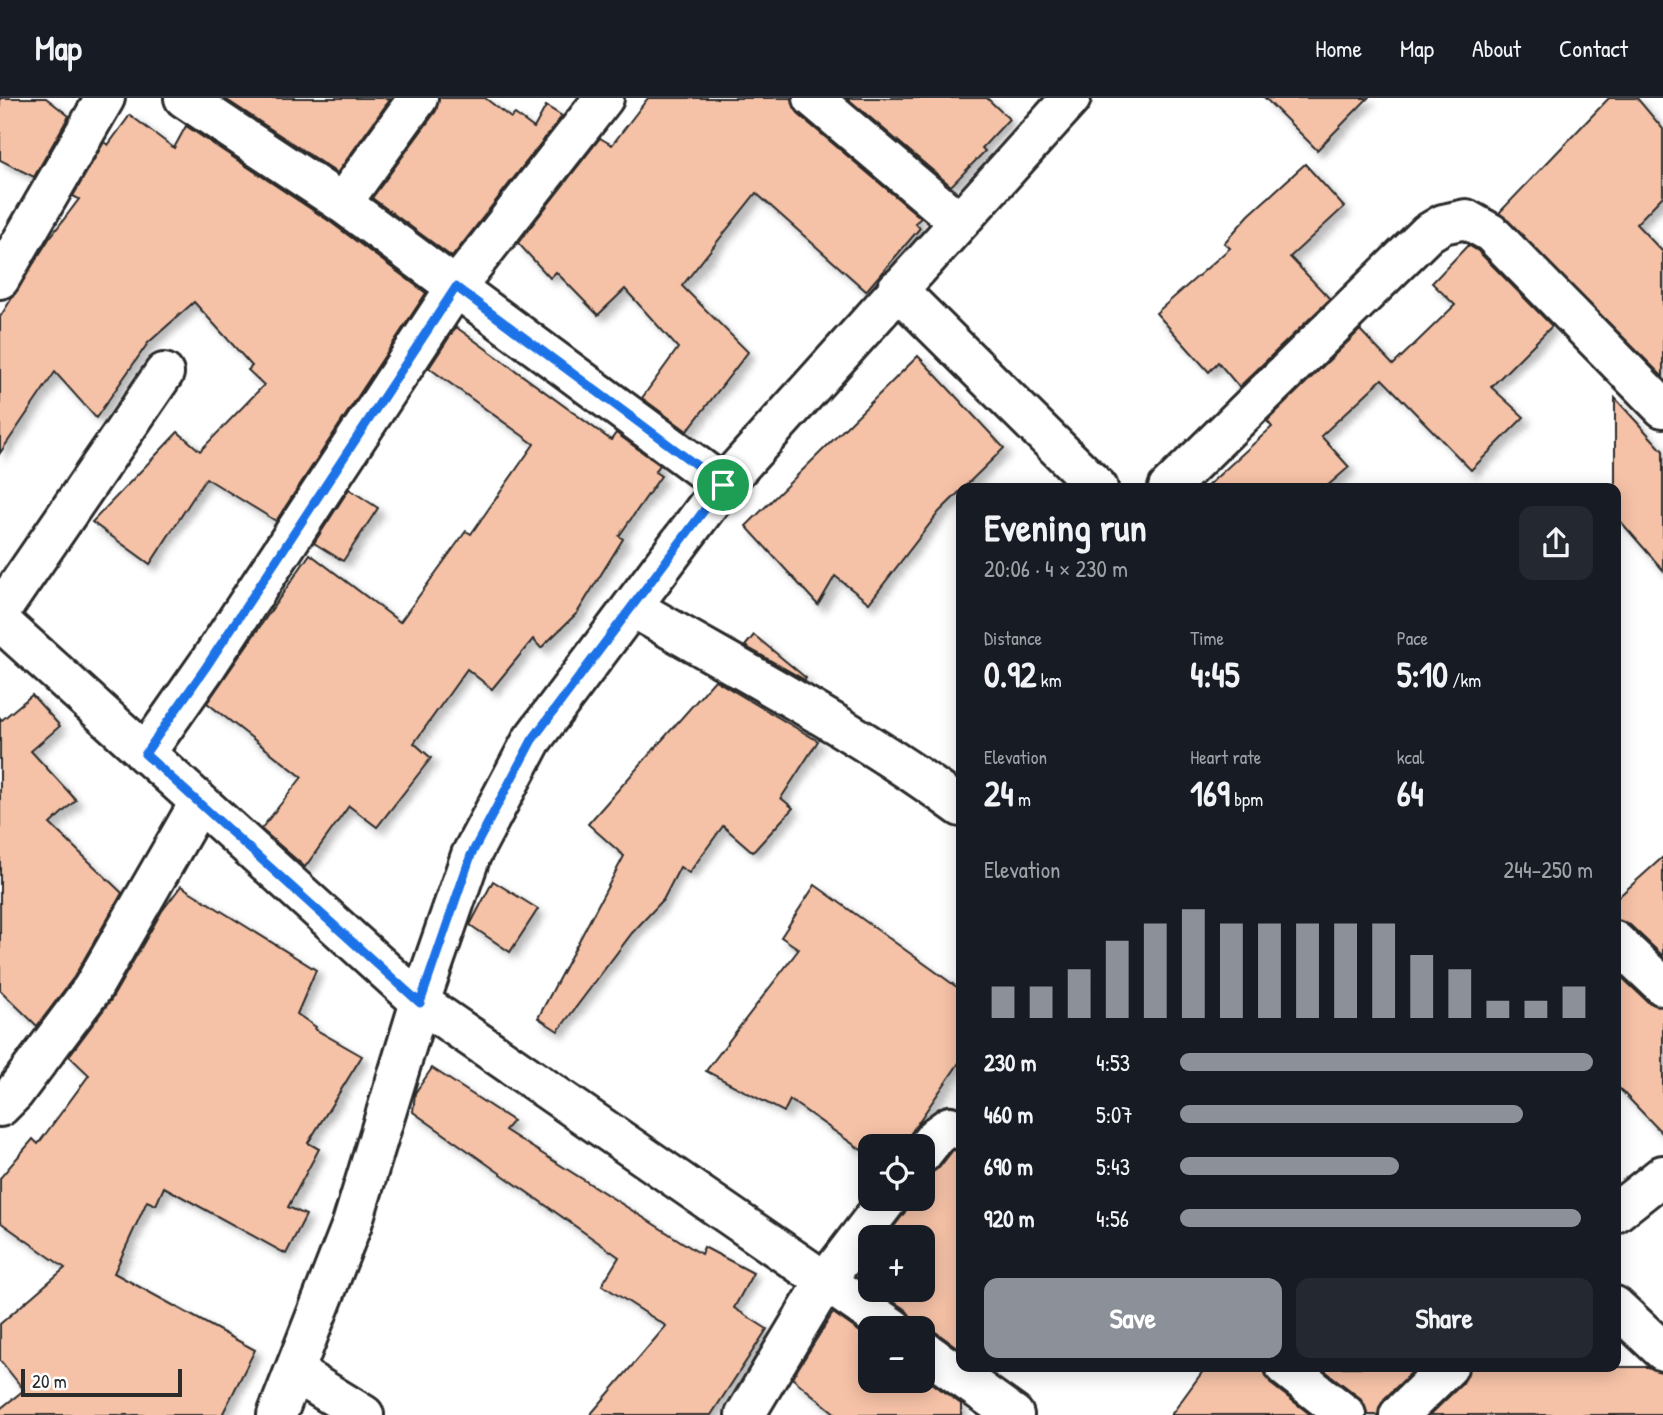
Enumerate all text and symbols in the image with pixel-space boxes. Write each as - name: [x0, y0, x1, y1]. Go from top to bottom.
- text: Map: [35, 26, 82, 70]
- text: Home: [1315, 32, 1362, 64]
- text: Map: [1400, 32, 1434, 64]
- text: About: [1472, 32, 1521, 64]
- text: Contact: [1559, 32, 1628, 64]
- pin: [693, 455, 753, 515]
- icon: arrive: [704, 466, 742, 504]
- text: Evening run: [984, 501, 1147, 553]
- button: share: [1519, 506, 1593, 580]
- text: 20:06 · 4 × 230 m: [984, 553, 1128, 584]
- text: Distance: [984, 625, 1042, 651]
- text: Time: [1190, 625, 1224, 651]
- text: Pace: [1397, 625, 1428, 651]
- text: 0.92: [984, 651, 1036, 698]
- text: 4:45: [1190, 651, 1240, 698]
- text: 5:10: [1397, 651, 1448, 698]
- text: km: [1036, 667, 1062, 693]
- text: /km: [1448, 667, 1481, 693]
- text: Elevation: [984, 744, 1047, 770]
- text: Heart rate: [1190, 744, 1261, 770]
- text: kcal: [1397, 744, 1424, 770]
- text: 24: [984, 770, 1014, 817]
- text: 169: [1190, 770, 1230, 817]
- text: 64: [1397, 770, 1424, 817]
- text: m: [1014, 786, 1031, 812]
- text: bpm: [1230, 786, 1263, 812]
- text: Elevation: [984, 854, 1060, 885]
- text: 244–250 m: [1504, 854, 1593, 885]
- text: 230 m: [984, 1047, 1036, 1078]
- text: 4:53: [1096, 1047, 1130, 1078]
- text: 460 m: [984, 1099, 1033, 1130]
- text: 5:07: [1096, 1099, 1133, 1130]
- map controls: [858, 1134, 935, 1393]
- button: locate: [858, 1134, 935, 1211]
- text: 690 m: [984, 1151, 1033, 1182]
- text: 5:43: [1096, 1151, 1130, 1182]
- text: 920 m: [984, 1203, 1034, 1234]
- text: 4:56: [1096, 1203, 1129, 1234]
- button: +: [858, 1225, 935, 1302]
- button: Save: [984, 1278, 1282, 1358]
- button: Share: [1296, 1278, 1593, 1358]
- button: −: [858, 1316, 935, 1393]
- scale bar: [21, 1366, 182, 1398]
- text: 20 m: [32, 1368, 67, 1394]

